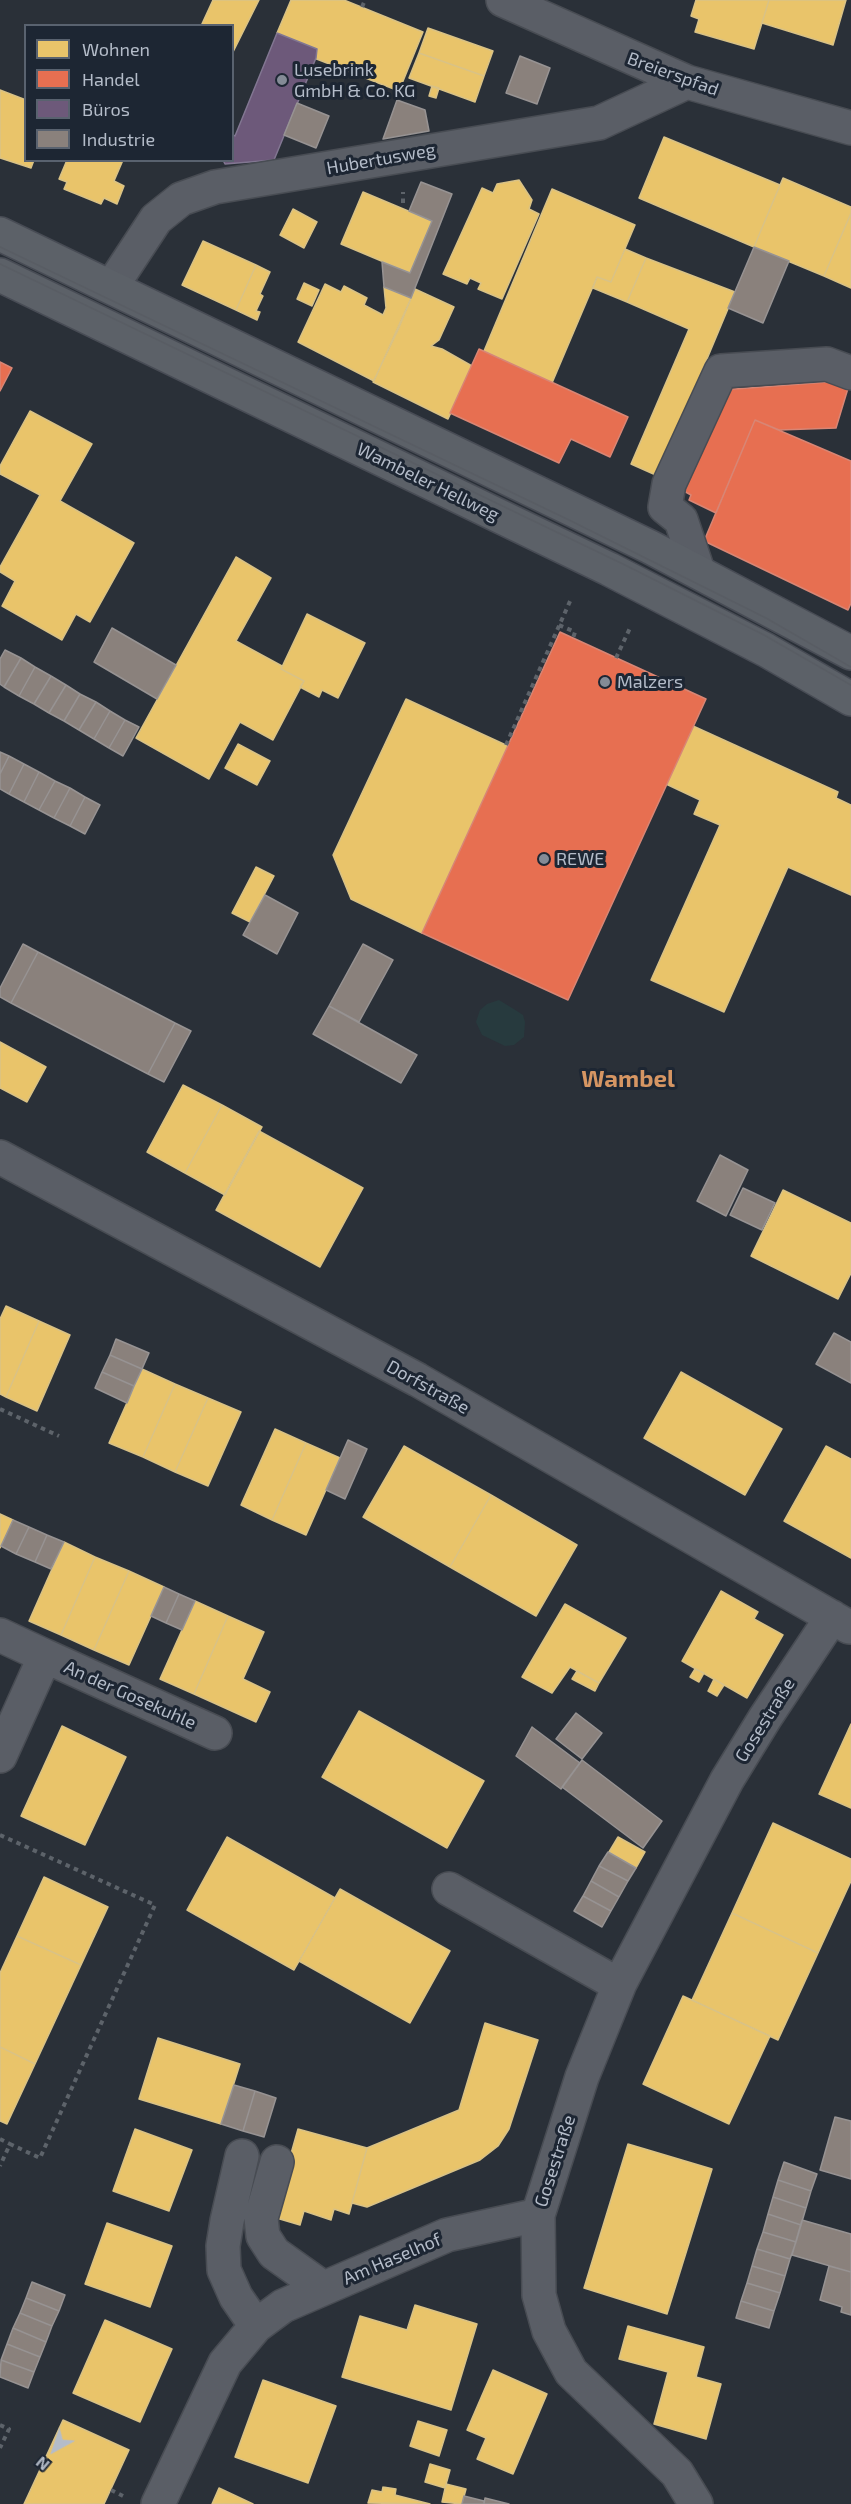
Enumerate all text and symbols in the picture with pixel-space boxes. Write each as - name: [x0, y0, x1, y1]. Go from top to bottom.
- legend: [24, 24, 234, 162]
- text: Wohnen: [82, 38, 150, 60]
- street label: Breierspfad: [624, 47, 722, 101]
- place label: Lusebrink GmbH & Co. KG: [294, 59, 415, 101]
- text: Handel: [82, 68, 140, 90]
- marker: Lusebrink GmbH & Co. KG: [275, 73, 289, 87]
- text: Büros: [82, 98, 130, 120]
- text: Industrie: [82, 128, 155, 150]
- street label: Hubertusweg: [325, 139, 437, 179]
- street label: Wambeler Hellweg: [353, 438, 503, 526]
- place label: Malzers: [617, 671, 683, 693]
- marker: Malzers: [598, 675, 612, 689]
- place label: REWE: [556, 848, 604, 870]
- marker: REWE: [537, 852, 551, 866]
- district label: Wambel: [581, 1065, 675, 1093]
- street label: Dorfstraße: [383, 1355, 473, 1419]
- street label: An der Gosekuhle: [61, 1656, 199, 1734]
- street label: Gosestraße: [731, 1674, 799, 1766]
- street label: Gosestraße: [530, 2112, 580, 2210]
- street label: Am Haselhof: [340, 2229, 444, 2289]
- north arrow: [24, 2420, 84, 2480]
- text: N: [32, 2453, 53, 2475]

